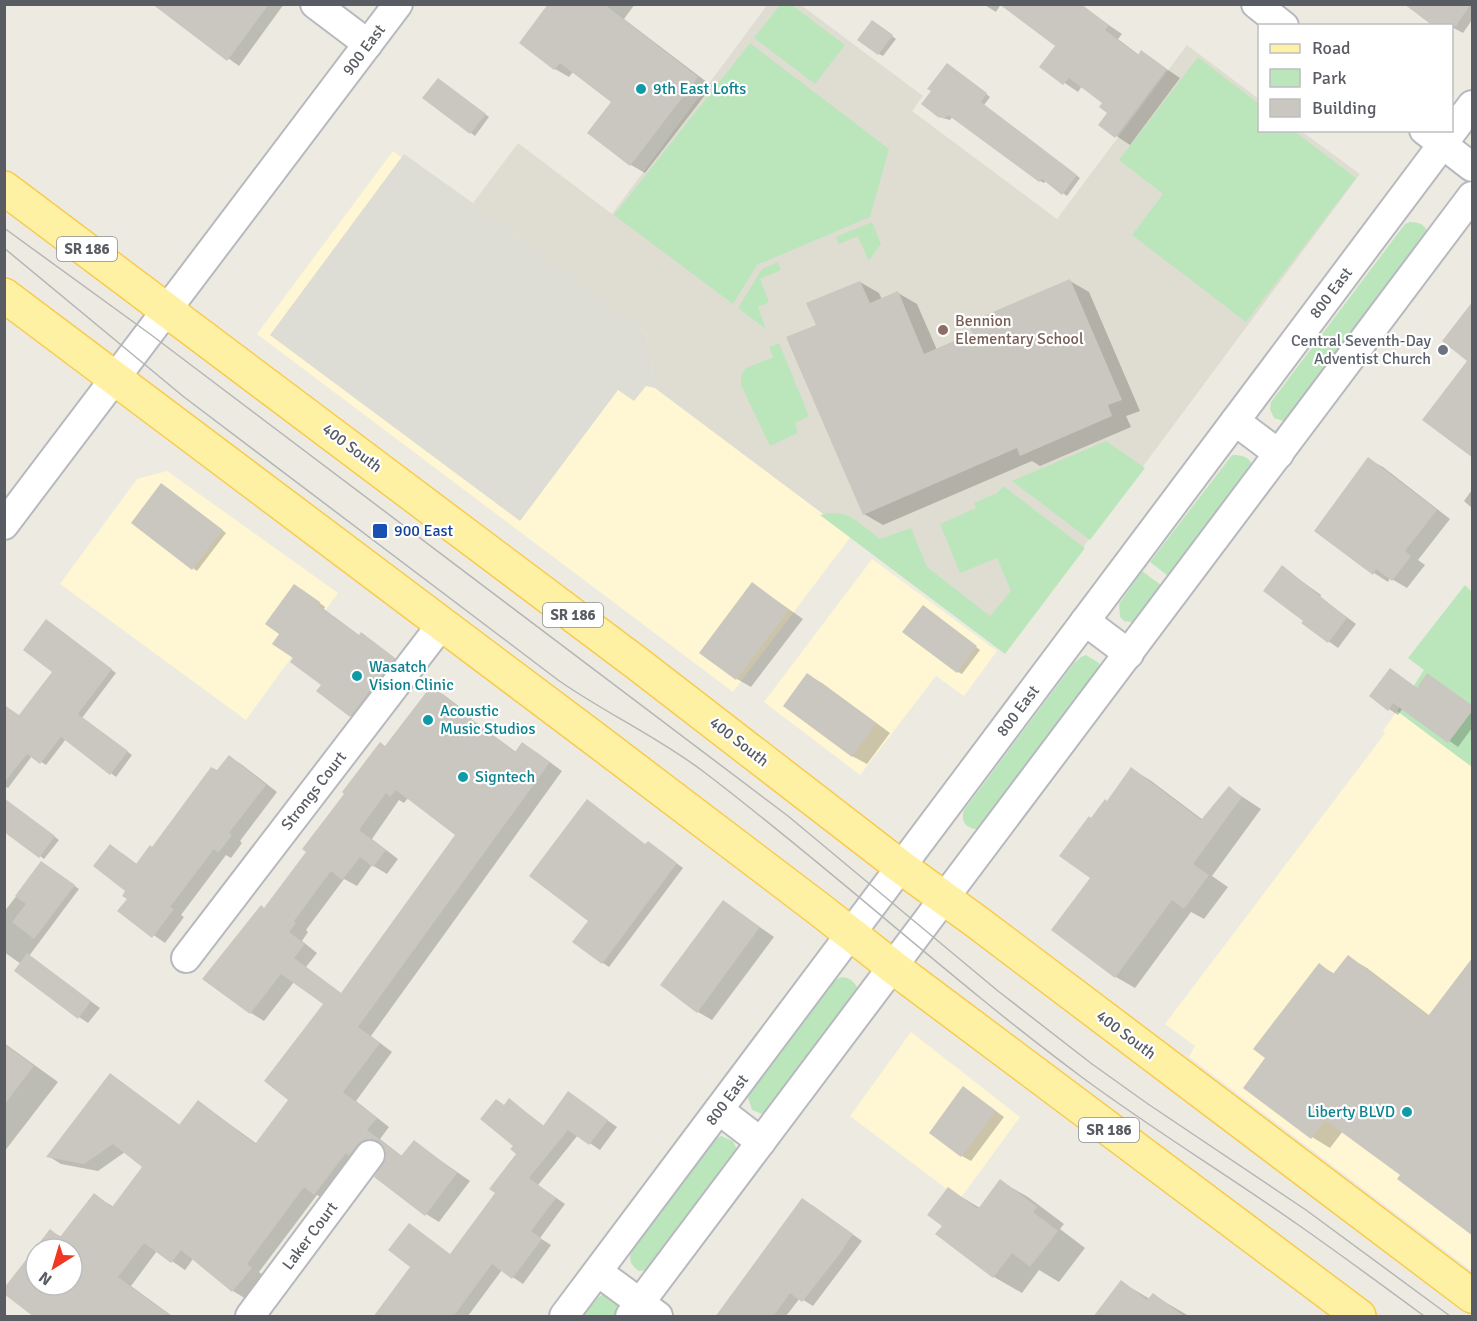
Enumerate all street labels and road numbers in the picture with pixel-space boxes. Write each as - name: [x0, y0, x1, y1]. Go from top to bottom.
- street label: 900 East: [338, 20, 390, 80]
- road number: SR 186: [57, 237, 117, 261]
- street label: 800 East: [1305, 263, 1357, 323]
- street label: 400 South: [318, 419, 386, 477]
- road number: SR 186: [543, 603, 603, 627]
- street label: 800 East: [992, 681, 1044, 741]
- street label: 400 South: [705, 713, 773, 771]
- street label: Strongs Court: [277, 747, 351, 834]
- street label: 400 South: [1092, 1006, 1160, 1064]
- street label: 800 East: [701, 1070, 753, 1130]
- road number: SR 186: [1079, 1118, 1139, 1142]
- street label: Laker Court: [278, 1198, 342, 1274]

